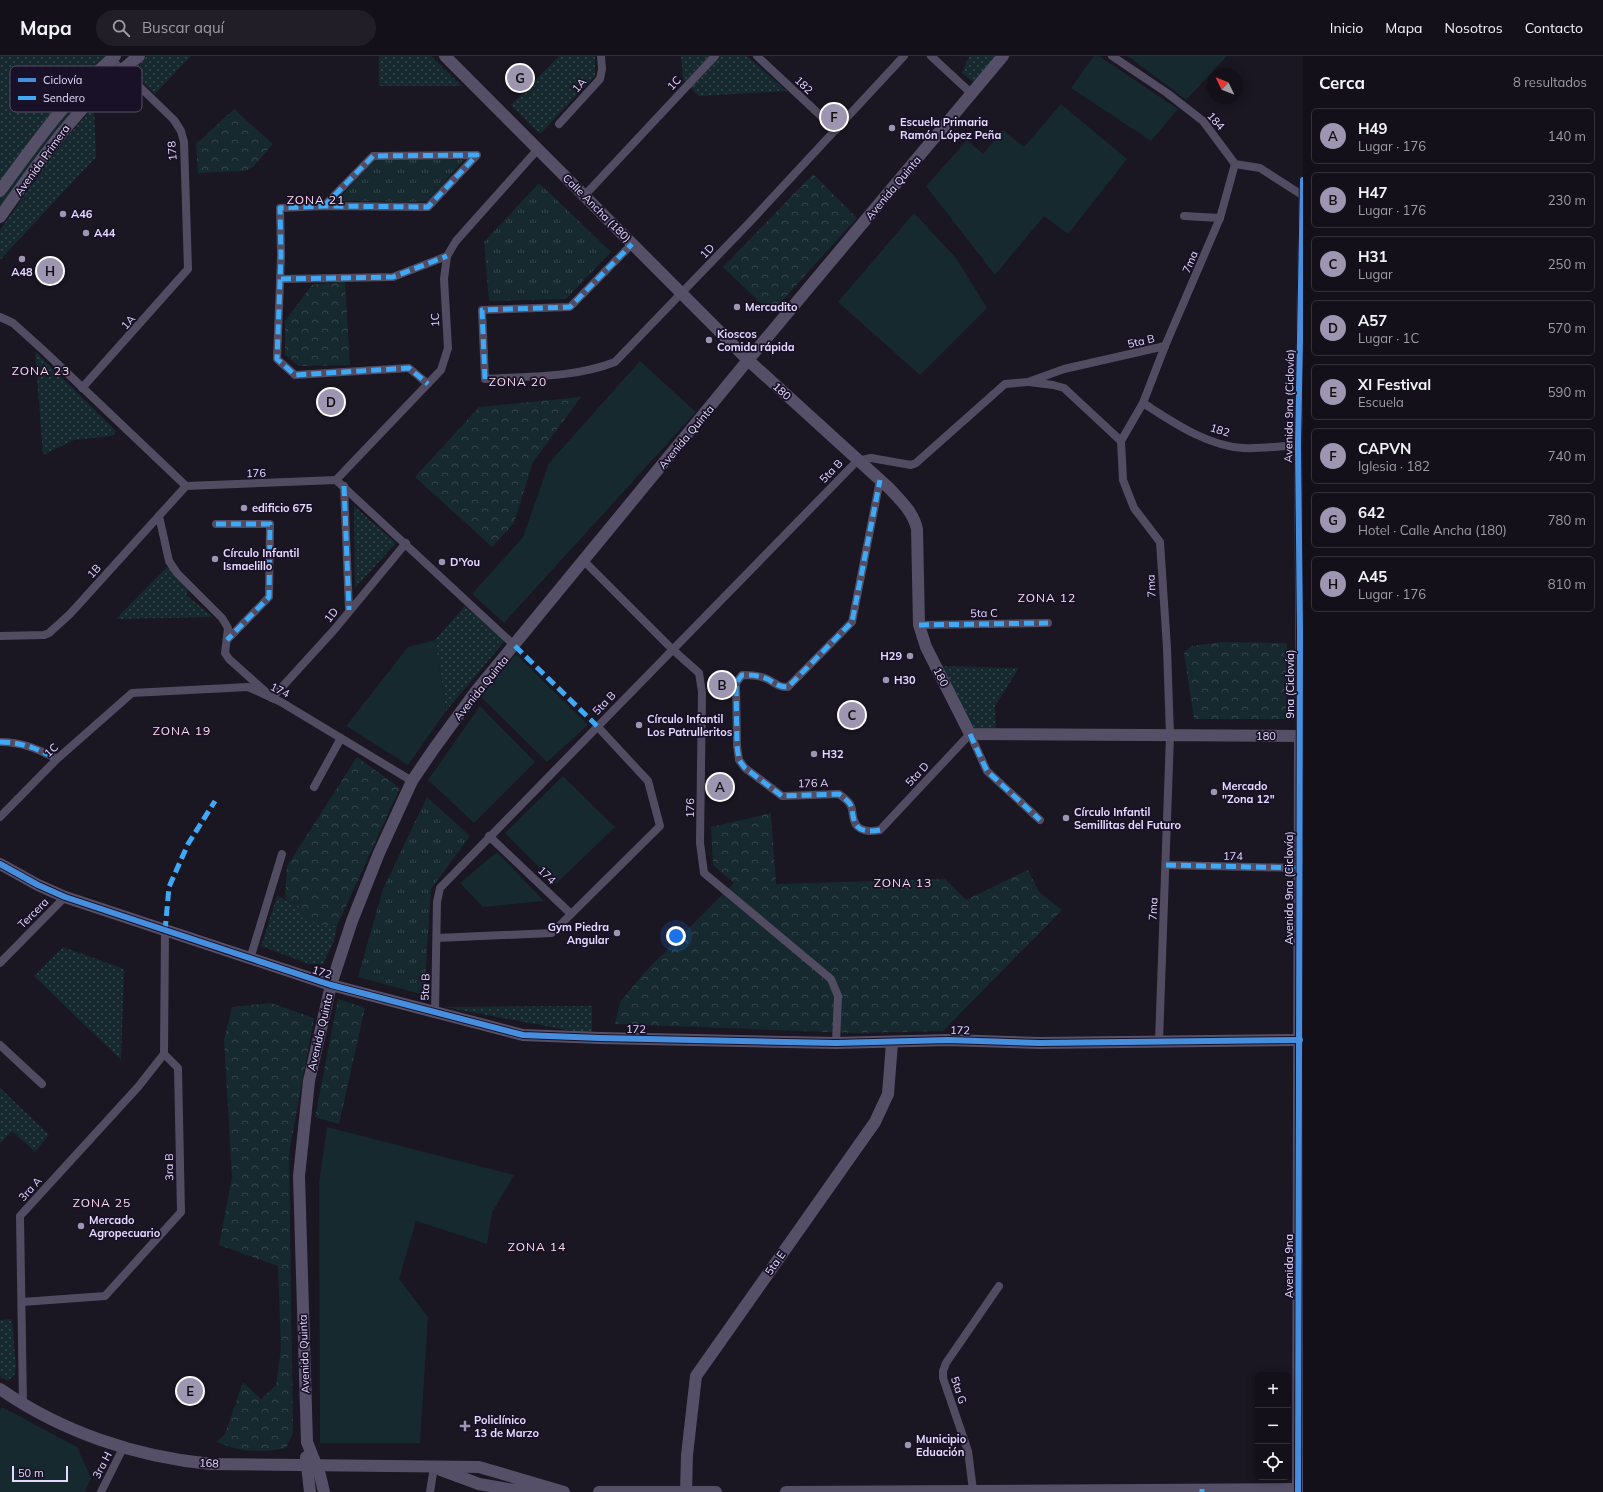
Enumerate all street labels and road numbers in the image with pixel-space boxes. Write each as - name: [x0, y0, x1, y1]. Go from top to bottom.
- street label: 1C: [664, 73, 684, 93]
- street label: 182: [792, 73, 816, 97]
- street label: 1A: [569, 75, 589, 95]
- street label: 184: [1204, 109, 1228, 133]
- street label: Avenida Primera: [11, 122, 73, 198]
- street label: 178: [164, 140, 180, 161]
- street label: Avenida Quinta: [862, 153, 924, 223]
- street label: Calle Ancha (180): [560, 171, 634, 245]
- street label: 1D: [697, 241, 717, 261]
- street label: 7ma: [1179, 249, 1201, 275]
- street label: 1A: [118, 312, 138, 332]
- street label: 1C: [428, 313, 442, 327]
- street label: 5ta B: [1126, 331, 1156, 351]
- street label: Avenida 9na (Ciclovía): [1281, 349, 1297, 463]
- street label: 180: [770, 379, 794, 403]
- street label: Avenida Quinta: [655, 402, 717, 472]
- street label: 182: [1208, 420, 1232, 440]
- street label: 5ta B: [816, 456, 846, 486]
- street label: 176: [246, 466, 267, 480]
- street label: 1B: [84, 561, 104, 581]
- street label: 7ma: [1143, 574, 1159, 598]
- street label: 1D: [321, 605, 341, 625]
- street label: 5ta C: [970, 606, 998, 620]
- street label: 9na (Ciclovía): [1283, 650, 1297, 718]
- street label: Avenida Quinta: [451, 653, 511, 723]
- street label: 180: [930, 665, 952, 689]
- street label: 174: [268, 679, 292, 701]
- street label: 5ta B: [589, 688, 619, 718]
- street label: 180: [1256, 729, 1276, 743]
- street label: 1C: [41, 740, 61, 760]
- street label: 5ta D: [902, 759, 932, 789]
- street label: 176 A: [797, 776, 829, 790]
- street label: 176: [683, 798, 697, 818]
- street label: Avenida 9na (Ciclovía): [1282, 831, 1296, 945]
- street label: 174: [1223, 849, 1243, 863]
- street label: 174: [535, 863, 559, 887]
- street label: Tercera: [15, 895, 51, 931]
- street label: 7ma: [1146, 897, 1160, 921]
- street label: 172: [310, 962, 334, 982]
- street label: 5ta B: [418, 973, 432, 1001]
- street label: Avenida Quinta: [304, 992, 336, 1072]
- street label: 172: [626, 1022, 646, 1036]
- street label: 172: [950, 1023, 971, 1037]
- street label: 3ra B: [162, 1153, 176, 1181]
- street label: 3ra A: [15, 1174, 45, 1204]
- street label: Avenida 9na: [1282, 1234, 1296, 1298]
- street label: 5ta E: [762, 1248, 788, 1278]
- street label: Avenida Quinta: [296, 1314, 312, 1394]
- street label: 5ta G: [948, 1375, 970, 1405]
- street label: 3ra H: [89, 1449, 115, 1481]
- street label: 168: [199, 1455, 220, 1471]

